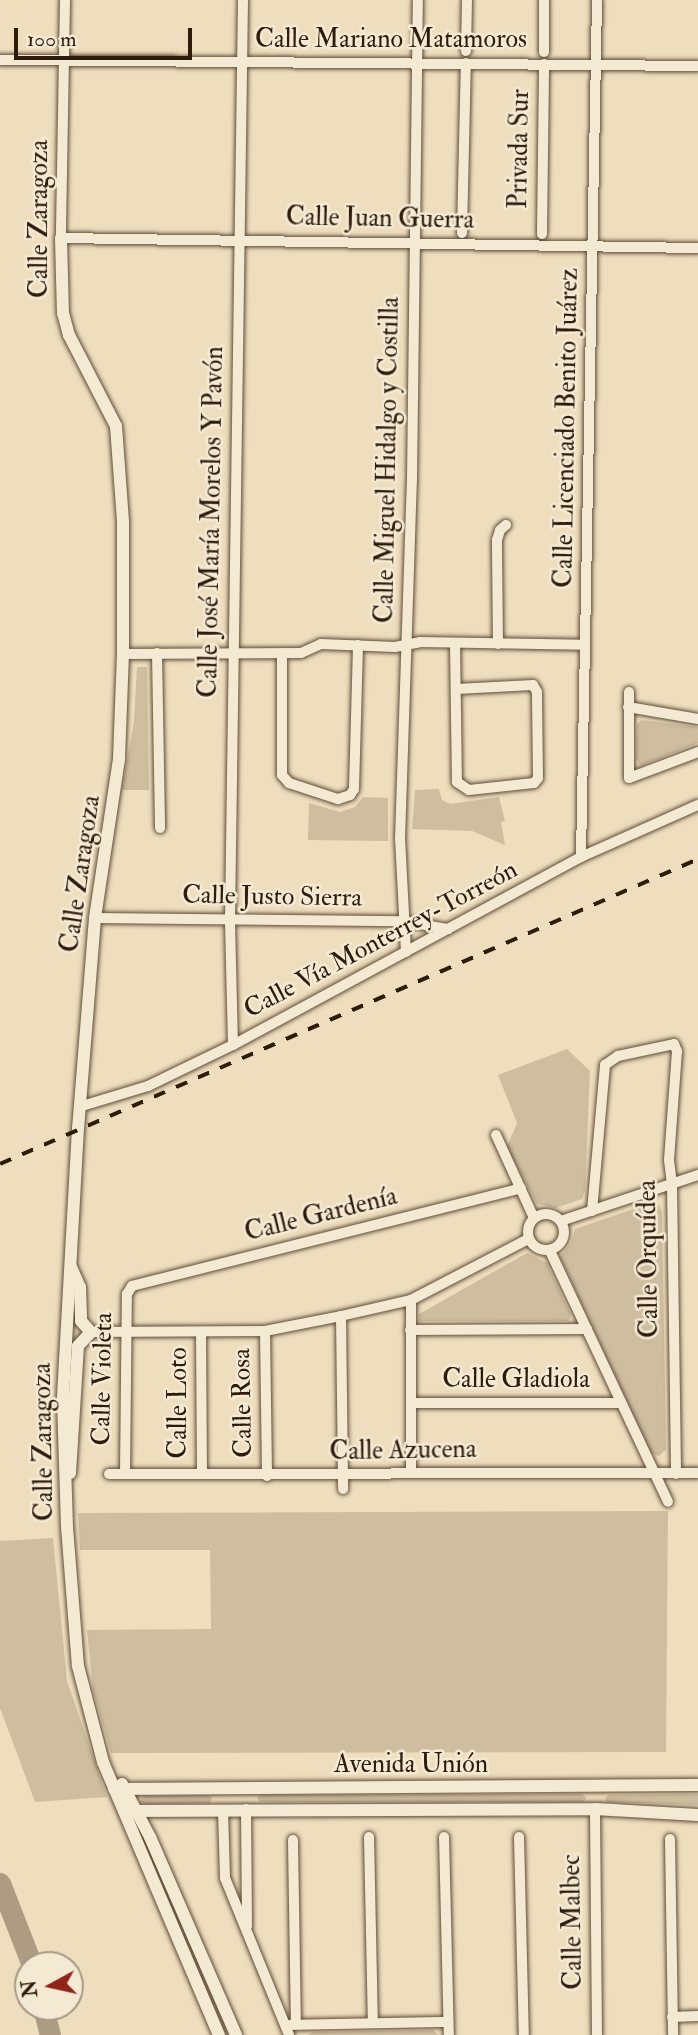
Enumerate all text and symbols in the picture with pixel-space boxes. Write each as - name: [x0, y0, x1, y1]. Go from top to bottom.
- scale bar: [18, 14, 196, 58]
- street label: Calle Mariano Matamoros: [255, 24, 527, 56]
- text: 100 m: [27, 26, 77, 53]
- street label: Privada Sur: [503, 89, 537, 209]
- street label: Calle Zaragoza: [24, 140, 56, 298]
- street label: Calle Juan Guerra: [286, 202, 474, 236]
- street label: Calle Licenciado Benito Juárez: [549, 268, 585, 588]
- street label: Calle Miguel Hidalgo y Costilla: [370, 296, 406, 624]
- street label: Calle José María Morelos Y Pavón: [193, 346, 231, 698]
- street label: Calle Zaragoza: [55, 793, 107, 955]
- street label: Calle Vía Monterrey-Torreón: [239, 855, 523, 1025]
- street label: Calle Justo Sierra: [182, 880, 362, 914]
- street label: Calle Orquídea: [632, 1180, 666, 1338]
- street label: Calle Gardenía: [242, 1181, 400, 1249]
- street label: Calle Violeta: [86, 1312, 120, 1446]
- street label: Calle Loto: [163, 1347, 195, 1459]
- street label: Calle Rosa: [226, 1348, 260, 1458]
- street label: Calle Zaragoza: [27, 1363, 61, 1521]
- street label: Calle Gladiola: [442, 1364, 590, 1396]
- street label: Calle Azucena: [329, 1434, 477, 1468]
- street label: Avenida Unión: [334, 1749, 488, 1781]
- street label: Calle Malbec: [556, 1854, 590, 1990]
- north arrow: [14, 1951, 84, 2021]
- text: N: [17, 1979, 43, 1999]

